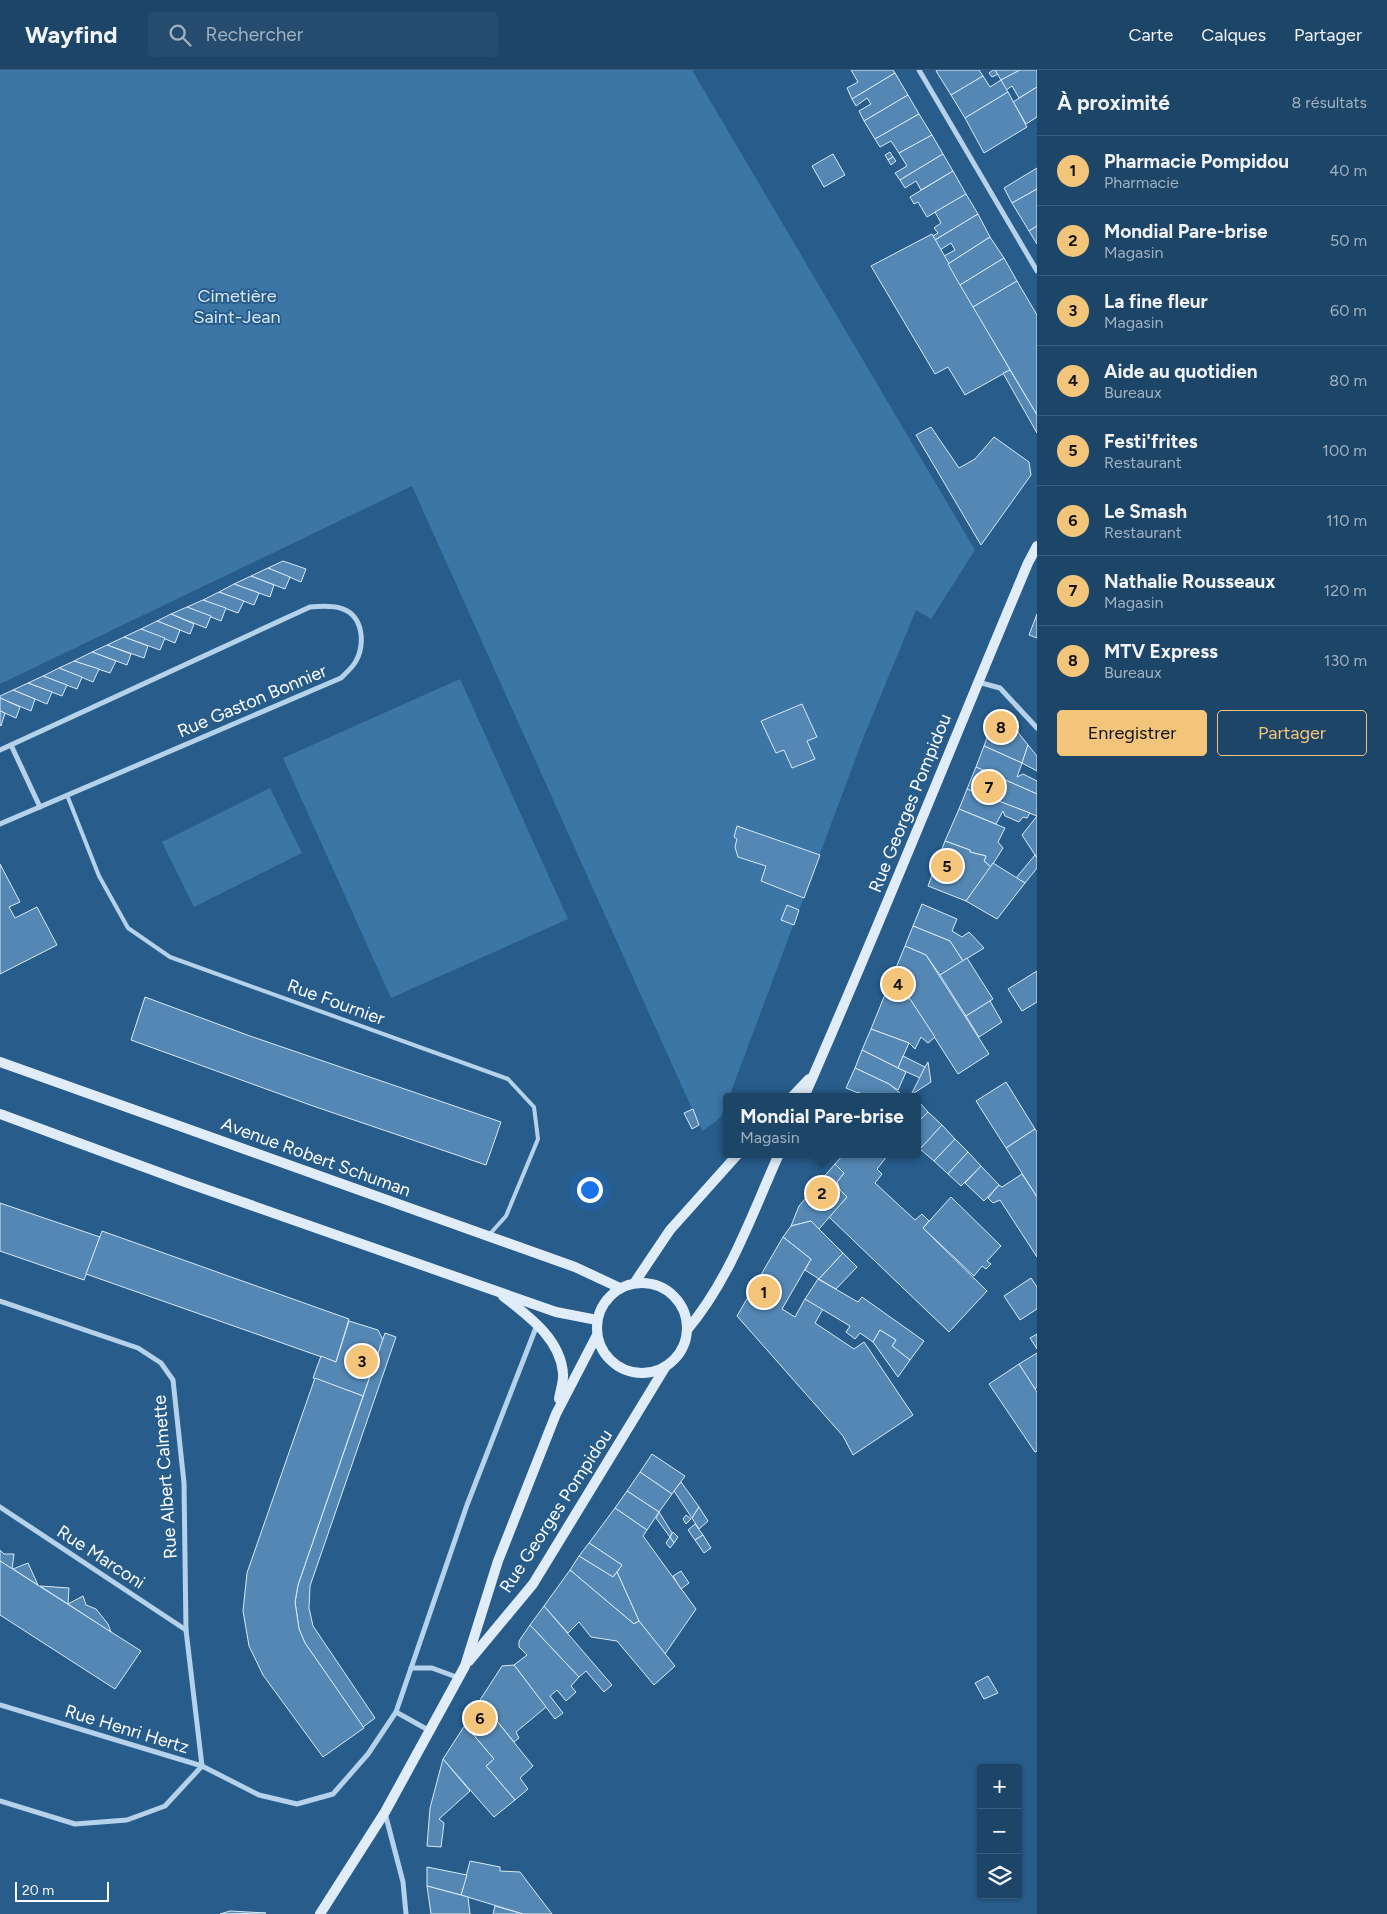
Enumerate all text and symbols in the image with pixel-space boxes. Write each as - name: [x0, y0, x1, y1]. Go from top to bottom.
- search box: [148, 12, 498, 57]
- text: Wayfind: [25, 20, 118, 49]
- icon: search: [166, 21, 194, 49]
- text: Rechercher: [206, 23, 303, 46]
- text: Carte: [1128, 24, 1173, 46]
- text: Calques: [1201, 24, 1266, 46]
- text: Partager: [1294, 24, 1362, 46]
- text: À proximité: [1057, 90, 1170, 115]
- text: 8 résultats: [1291, 93, 1367, 112]
- text: Pharmacie Pompidou: [1104, 150, 1289, 173]
- text: 1: [1070, 161, 1076, 180]
- text: 40 m: [1329, 161, 1367, 180]
- text: Pharmacie: [1104, 173, 1179, 192]
- text: Mondial Pare-brise: [1104, 220, 1267, 243]
- text: 2: [1068, 231, 1078, 250]
- text: 50 m: [1330, 231, 1367, 250]
- text: Magasin: [1104, 243, 1163, 262]
- park label: Cimetière Saint-Jean: [193, 285, 281, 328]
- text: La fine fleur: [1104, 290, 1208, 313]
- text: 3: [1069, 301, 1077, 320]
- text: 60 m: [1330, 301, 1367, 320]
- text: Magasin: [1104, 313, 1163, 332]
- text: Aide au quotidien: [1104, 360, 1258, 383]
- text: 4: [1068, 371, 1078, 390]
- text: 80 m: [1329, 371, 1367, 390]
- text: Bureaux: [1104, 383, 1162, 402]
- text: Festi'frites: [1104, 430, 1198, 453]
- text: 5: [1068, 441, 1078, 460]
- text: 100 m: [1322, 441, 1367, 460]
- text: Restaurant: [1104, 453, 1182, 472]
- text: Le Smash: [1104, 500, 1187, 523]
- text: 6: [1068, 511, 1078, 530]
- text: 110 m: [1326, 511, 1367, 530]
- text: Restaurant: [1104, 523, 1182, 542]
- text: Nathalie Rousseaux: [1104, 570, 1276, 593]
- text: 7: [1069, 581, 1077, 600]
- text: 120 m: [1324, 581, 1367, 600]
- text: Magasin: [1104, 593, 1163, 612]
- text: MTV Express: [1104, 640, 1218, 663]
- text: 8: [1068, 651, 1078, 670]
- text: 130 m: [1324, 651, 1367, 670]
- street label: Rue Gaston Bonnier: [174, 660, 330, 742]
- text: Bureaux: [1104, 663, 1162, 682]
- pin: 8: [985, 708, 1017, 746]
- street label: Rue Georges Pompidou: [864, 710, 956, 896]
- button: Enregistrer: [1057, 710, 1207, 756]
- button: Partager: [1217, 710, 1367, 756]
- pin: 7: [973, 768, 1005, 806]
- pin: 5: [931, 847, 963, 885]
- pin: 4: [882, 965, 914, 1003]
- street label: Rue Fournier: [284, 974, 388, 1030]
- popup: [723, 1093, 921, 1158]
- text: Mondial Pare-brise: [740, 1105, 904, 1128]
- street label: Avenue Robert Schuman: [218, 1112, 414, 1202]
- text: Magasin: [740, 1128, 800, 1147]
- pin: 2: [806, 1174, 838, 1212]
- your location: [577, 1177, 603, 1203]
- pin: 1: [748, 1273, 780, 1311]
- pin: 3: [346, 1342, 378, 1380]
- street label: Rue Albert Calmette: [148, 1394, 182, 1560]
- street label: Rue Georges Pompidou: [495, 1425, 617, 1597]
- street label: Rue Marconi: [53, 1520, 149, 1594]
- pin: 6: [464, 1699, 496, 1737]
- street label: Rue Henri Hertz: [62, 1700, 192, 1758]
- map controls: [977, 1764, 1022, 1899]
- button: +: [977, 1764, 1022, 1809]
- button: −: [977, 1809, 1022, 1854]
- button: layers: [977, 1854, 1022, 1899]
- scale bar: [15, 1879, 109, 1902]
- text: 20 m: [22, 1882, 54, 1899]

